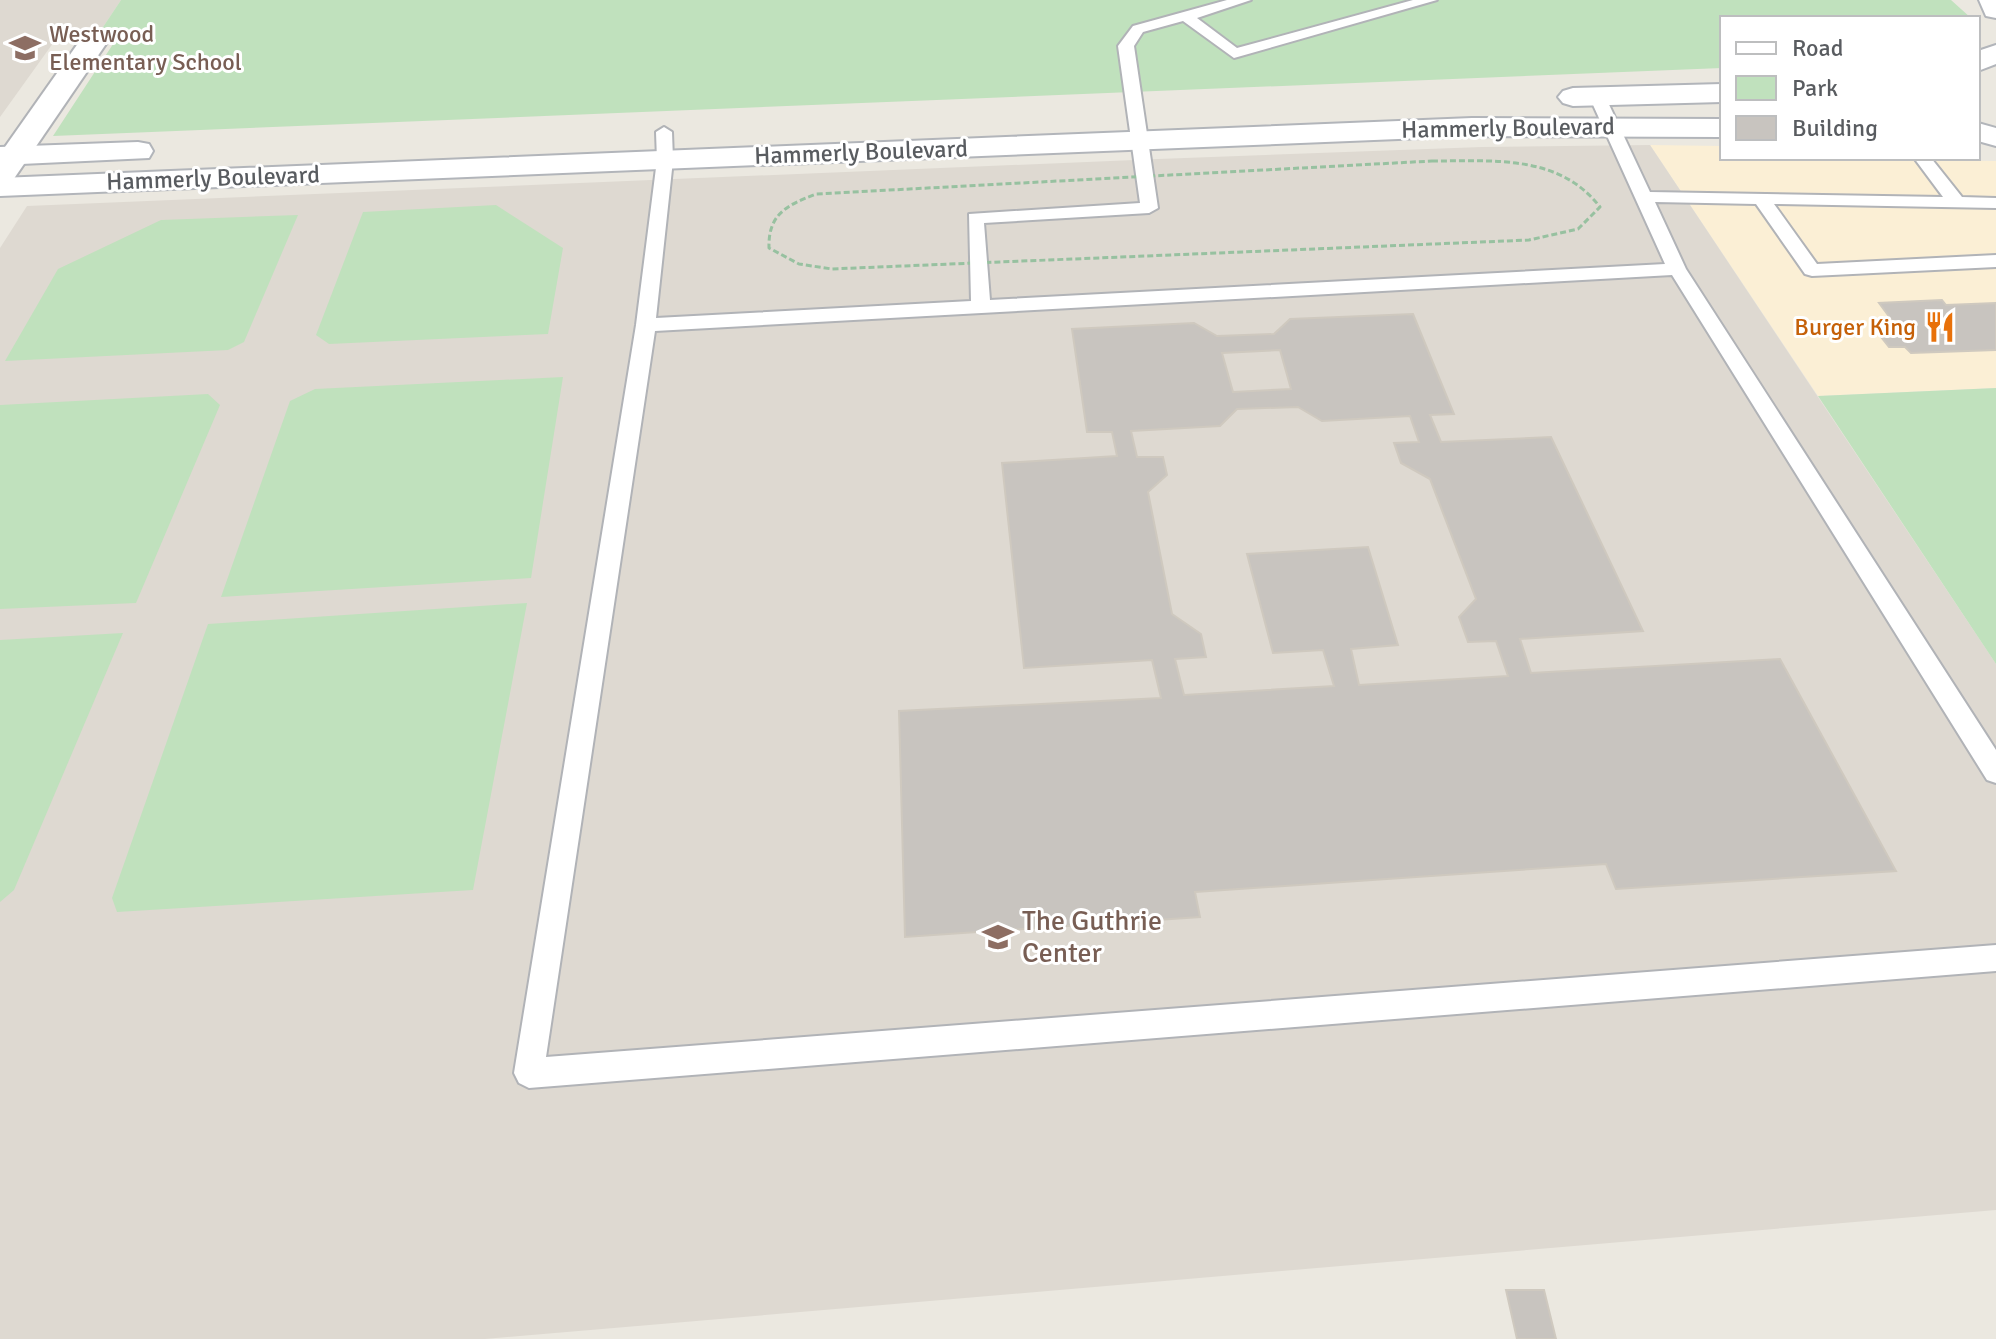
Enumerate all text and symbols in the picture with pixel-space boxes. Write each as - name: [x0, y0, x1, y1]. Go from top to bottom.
- legend: [1720, 16, 1980, 160]
- place label: Westwood Elementary School: [49, 19, 242, 77]
- school or university icon: Westwood Elementary School: [8, 31, 42, 65]
- text: Road: [1792, 33, 1843, 63]
- text: Park: [1792, 73, 1838, 103]
- street label: Hammerly Boulevard: [1401, 111, 1615, 145]
- text: Building: [1792, 113, 1878, 143]
- street label: Hammerly Boulevard: [754, 133, 968, 171]
- street label: Hammerly Boulevard: [106, 159, 320, 197]
- restaurant icon: Burger King: [1923, 310, 1957, 344]
- place label: Burger King: [1794, 312, 1916, 342]
- place label: The Guthrie Center: [1022, 904, 1162, 970]
- school or university icon: The Guthrie Center: [981, 920, 1015, 954]

